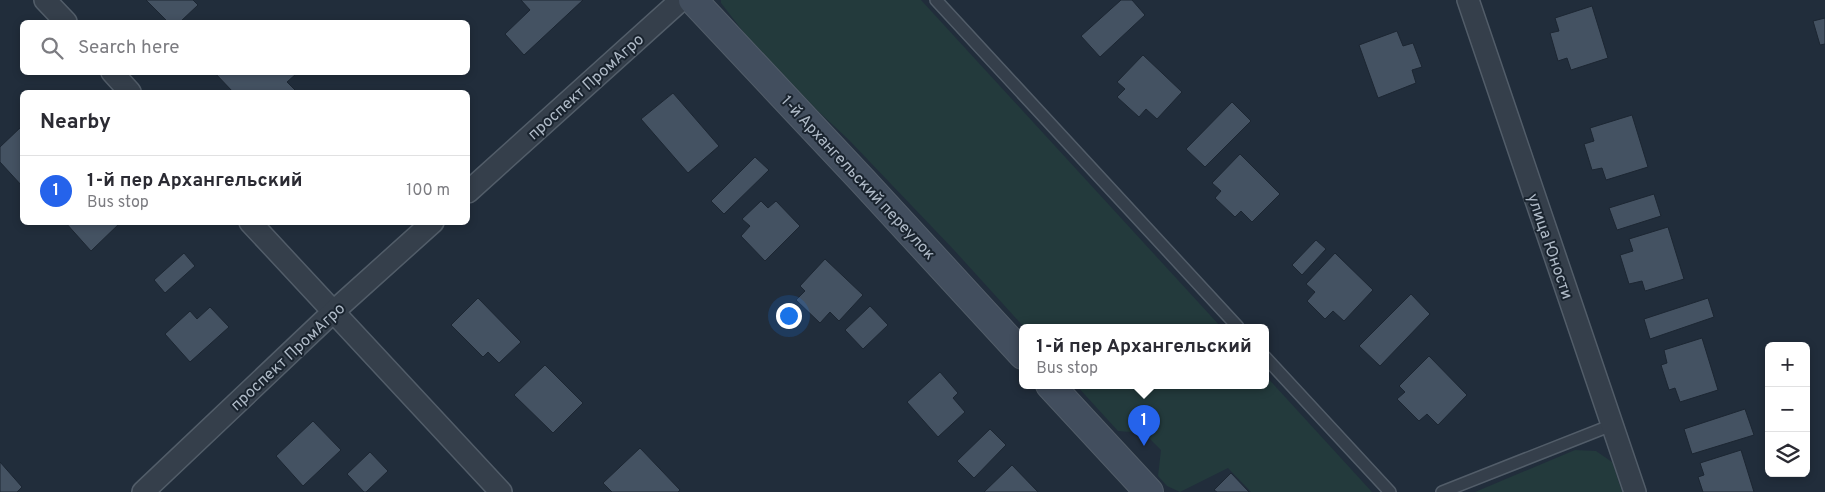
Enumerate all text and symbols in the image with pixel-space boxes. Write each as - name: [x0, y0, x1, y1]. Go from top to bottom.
- search box: [20, 20, 470, 75]
- street label: проспект ПромАгро: [524, 30, 649, 145]
- icon: search: [38, 34, 66, 62]
- text: Search here: [78, 36, 180, 60]
- street label: 1-й Архангельский переулок: [776, 92, 939, 265]
- text: Nearby: [40, 109, 111, 136]
- text: 1-й пер Архангельский: [87, 169, 302, 193]
- text: 1: [53, 181, 59, 201]
- text: 100 m: [406, 181, 450, 201]
- street label: улица Юности: [1522, 191, 1577, 302]
- text: Bus stop: [87, 193, 149, 213]
- street label: проспект ПромАгро: [227, 299, 350, 416]
- your location: [776, 303, 802, 329]
- popup: [1019, 324, 1269, 389]
- text: 1-й пер Архангельский: [1036, 335, 1252, 359]
- map controls: [1765, 342, 1810, 477]
- button: +: [1765, 342, 1810, 387]
- text: Bus stop: [1036, 359, 1098, 379]
- button: −: [1765, 387, 1810, 432]
- pin: 1: [1128, 405, 1160, 446]
- button: layers: [1765, 432, 1810, 477]

